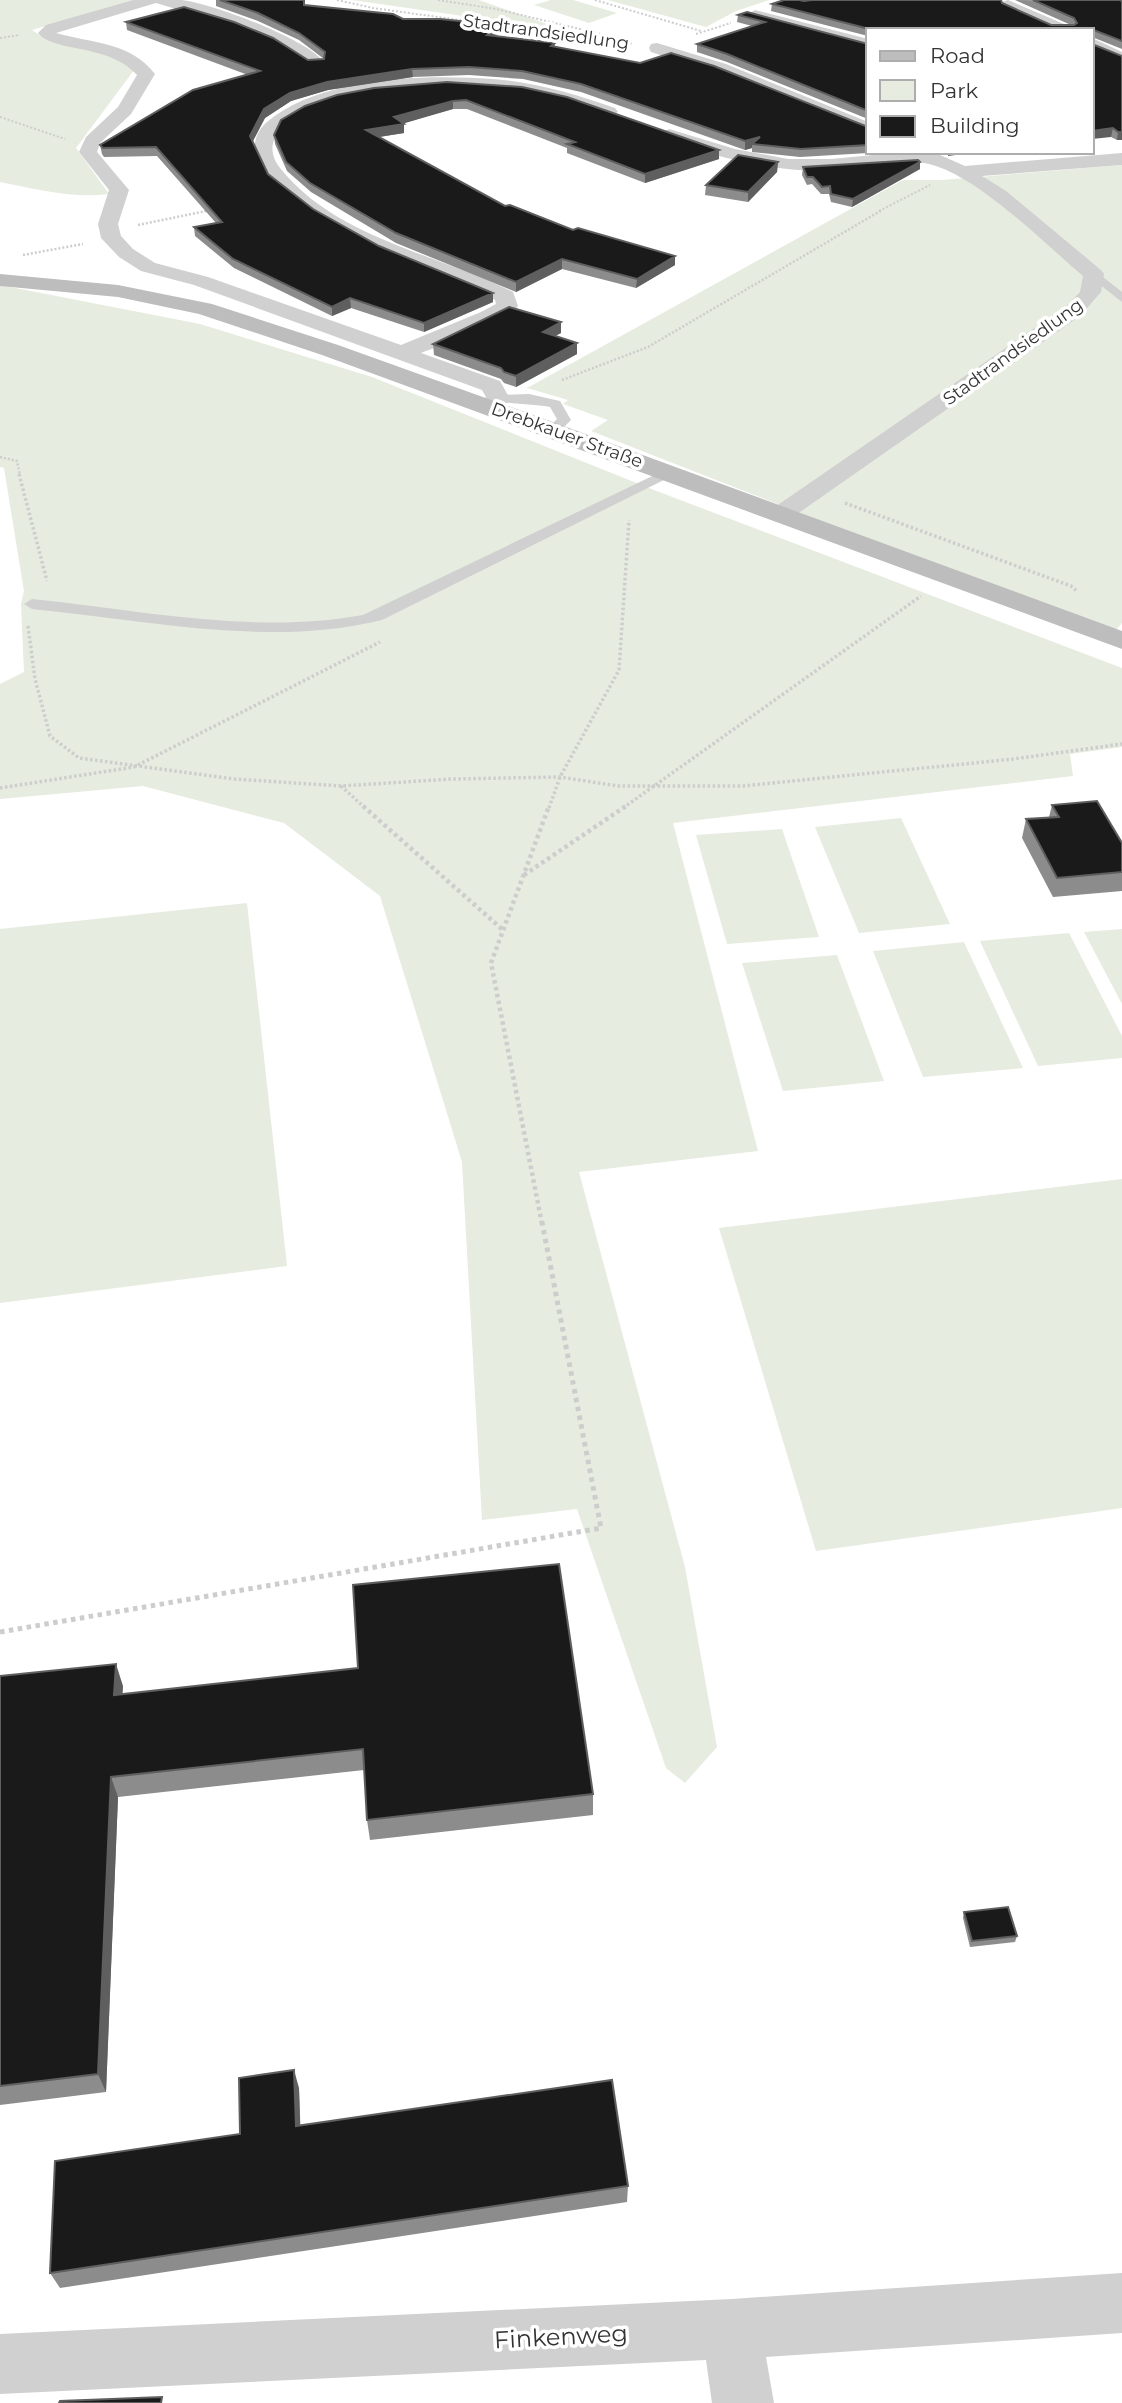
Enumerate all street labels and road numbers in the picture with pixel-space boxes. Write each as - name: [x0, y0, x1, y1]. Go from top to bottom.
- street label: Stadtrandsiedlung: [461, 9, 631, 55]
- street label: Stadtrandsiedlung: [939, 294, 1087, 410]
- street label: Drebkauer Straße: [488, 397, 646, 473]
- street label: Finkenweg: [493, 2319, 629, 2354]

